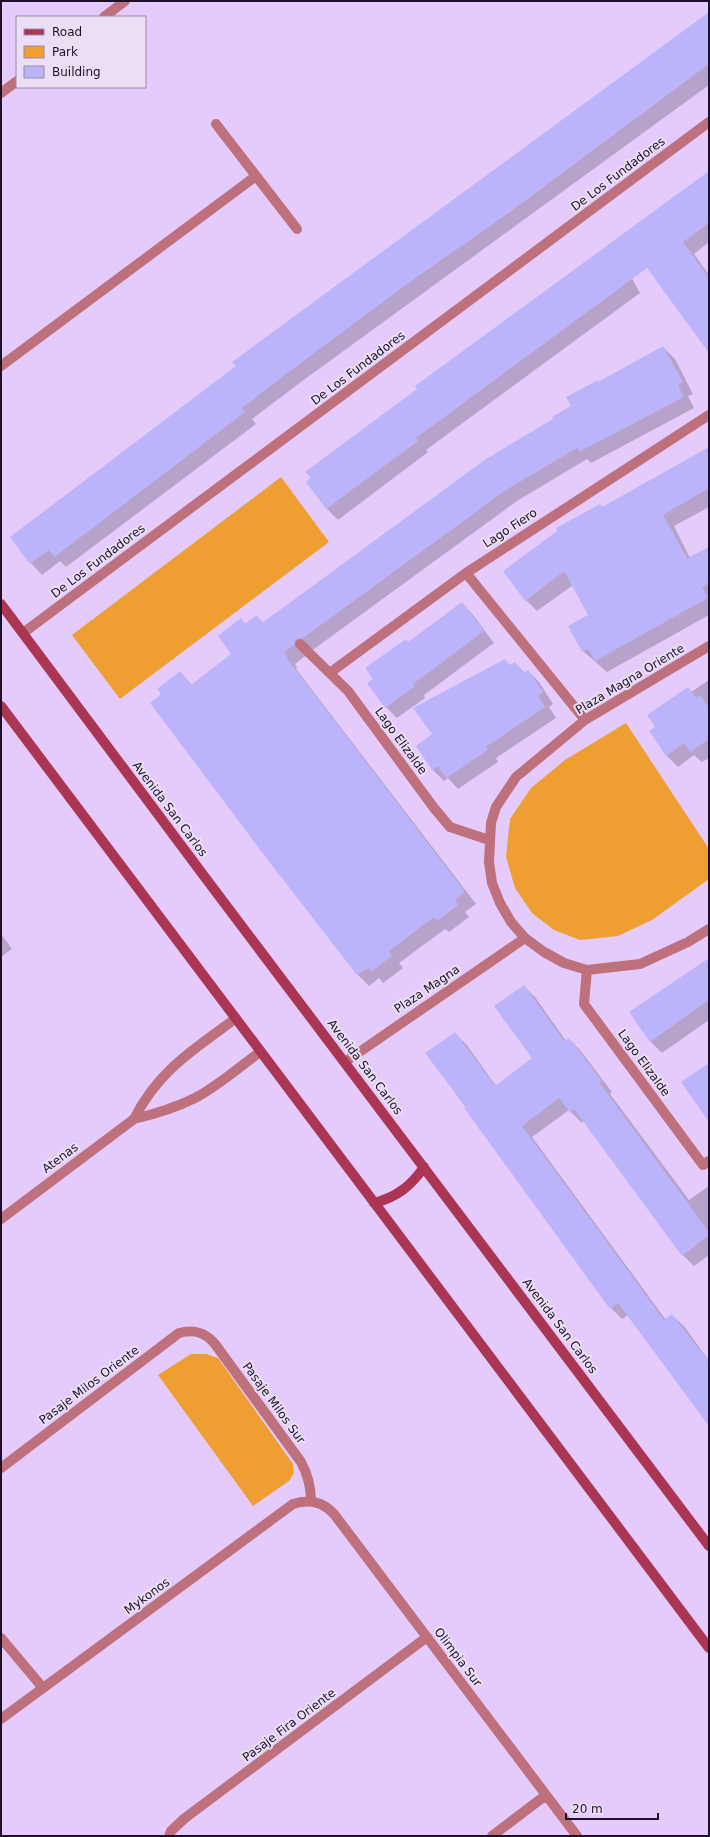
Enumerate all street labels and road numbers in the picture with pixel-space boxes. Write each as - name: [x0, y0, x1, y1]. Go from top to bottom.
- street label: De Los Fundadores: [568, 134, 668, 214]
- street label: De Los Fundadores: [308, 328, 408, 408]
- street label: Lago Fiero: [480, 505, 540, 551]
- street label: De Los Fundadores: [48, 521, 148, 601]
- street label: Plaza Magna Oriente: [573, 641, 687, 717]
- street label: Lago Elizalde: [372, 705, 430, 777]
- street label: Avenida San Carlos: [130, 759, 210, 859]
- street label: Plaza Magna: [392, 962, 462, 1016]
- street label: Avenida San Carlos: [325, 1017, 405, 1117]
- street label: Lago Elizalde: [615, 1027, 673, 1099]
- street label: Atenas: [39, 1140, 81, 1176]
- street label: Avenida San Carlos: [520, 1276, 600, 1376]
- street label: Pasaje Milos Oriente: [36, 1343, 142, 1427]
- street label: Pasaje Milos Sur: [240, 1360, 308, 1446]
- street label: Mykonos: [122, 1575, 172, 1617]
- street label: Olimpia Sur: [431, 1625, 485, 1689]
- street label: Pasaje Fira Oriente: [240, 1686, 338, 1764]

